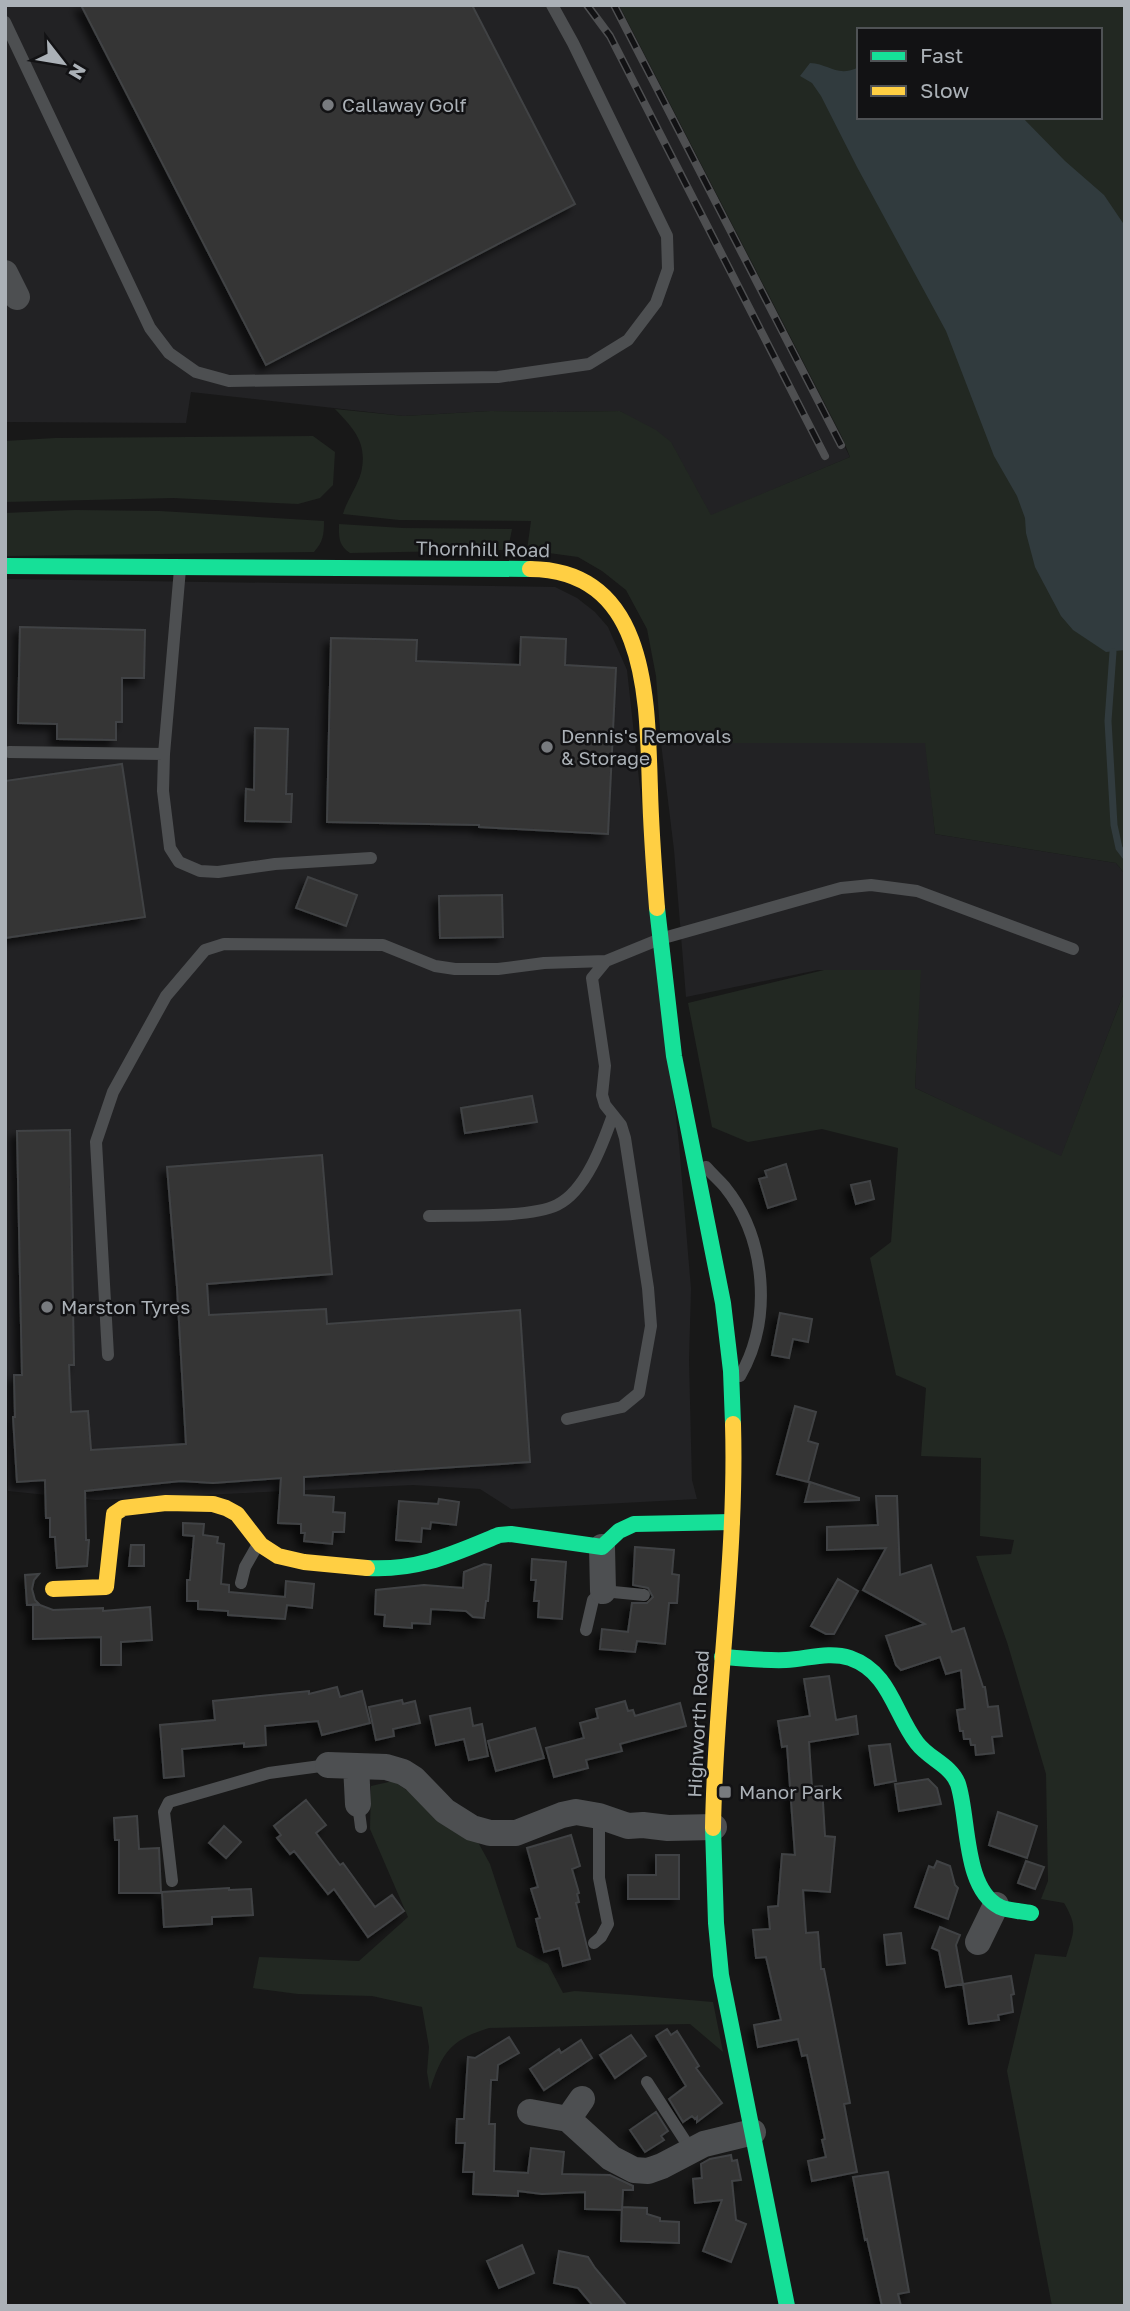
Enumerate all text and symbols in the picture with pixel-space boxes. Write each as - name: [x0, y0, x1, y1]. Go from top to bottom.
- north arrow: [28, 28, 98, 98]
- legend: [857, 28, 1102, 119]
- text: Fast: [920, 42, 963, 68]
- text: N: [64, 60, 92, 84]
- text: Slow: [920, 77, 969, 103]
- place label: Callaway Golf: [342, 93, 467, 116]
- marker: Callaway Golf: [320, 97, 336, 113]
- street label: Thornhill Road: [416, 536, 550, 561]
- place label: Dennis's Removals & Storage: [561, 724, 731, 769]
- marker: Dennis's Removals & Storage: [539, 739, 555, 755]
- place label: Marston Tyres: [61, 1295, 190, 1318]
- marker: Marston Tyres: [39, 1299, 55, 1315]
- street label: Highworth Road: [682, 1650, 713, 1798]
- place label: Manor Park: [739, 1780, 843, 1803]
- marker: Manor Park: [717, 1784, 733, 1800]

